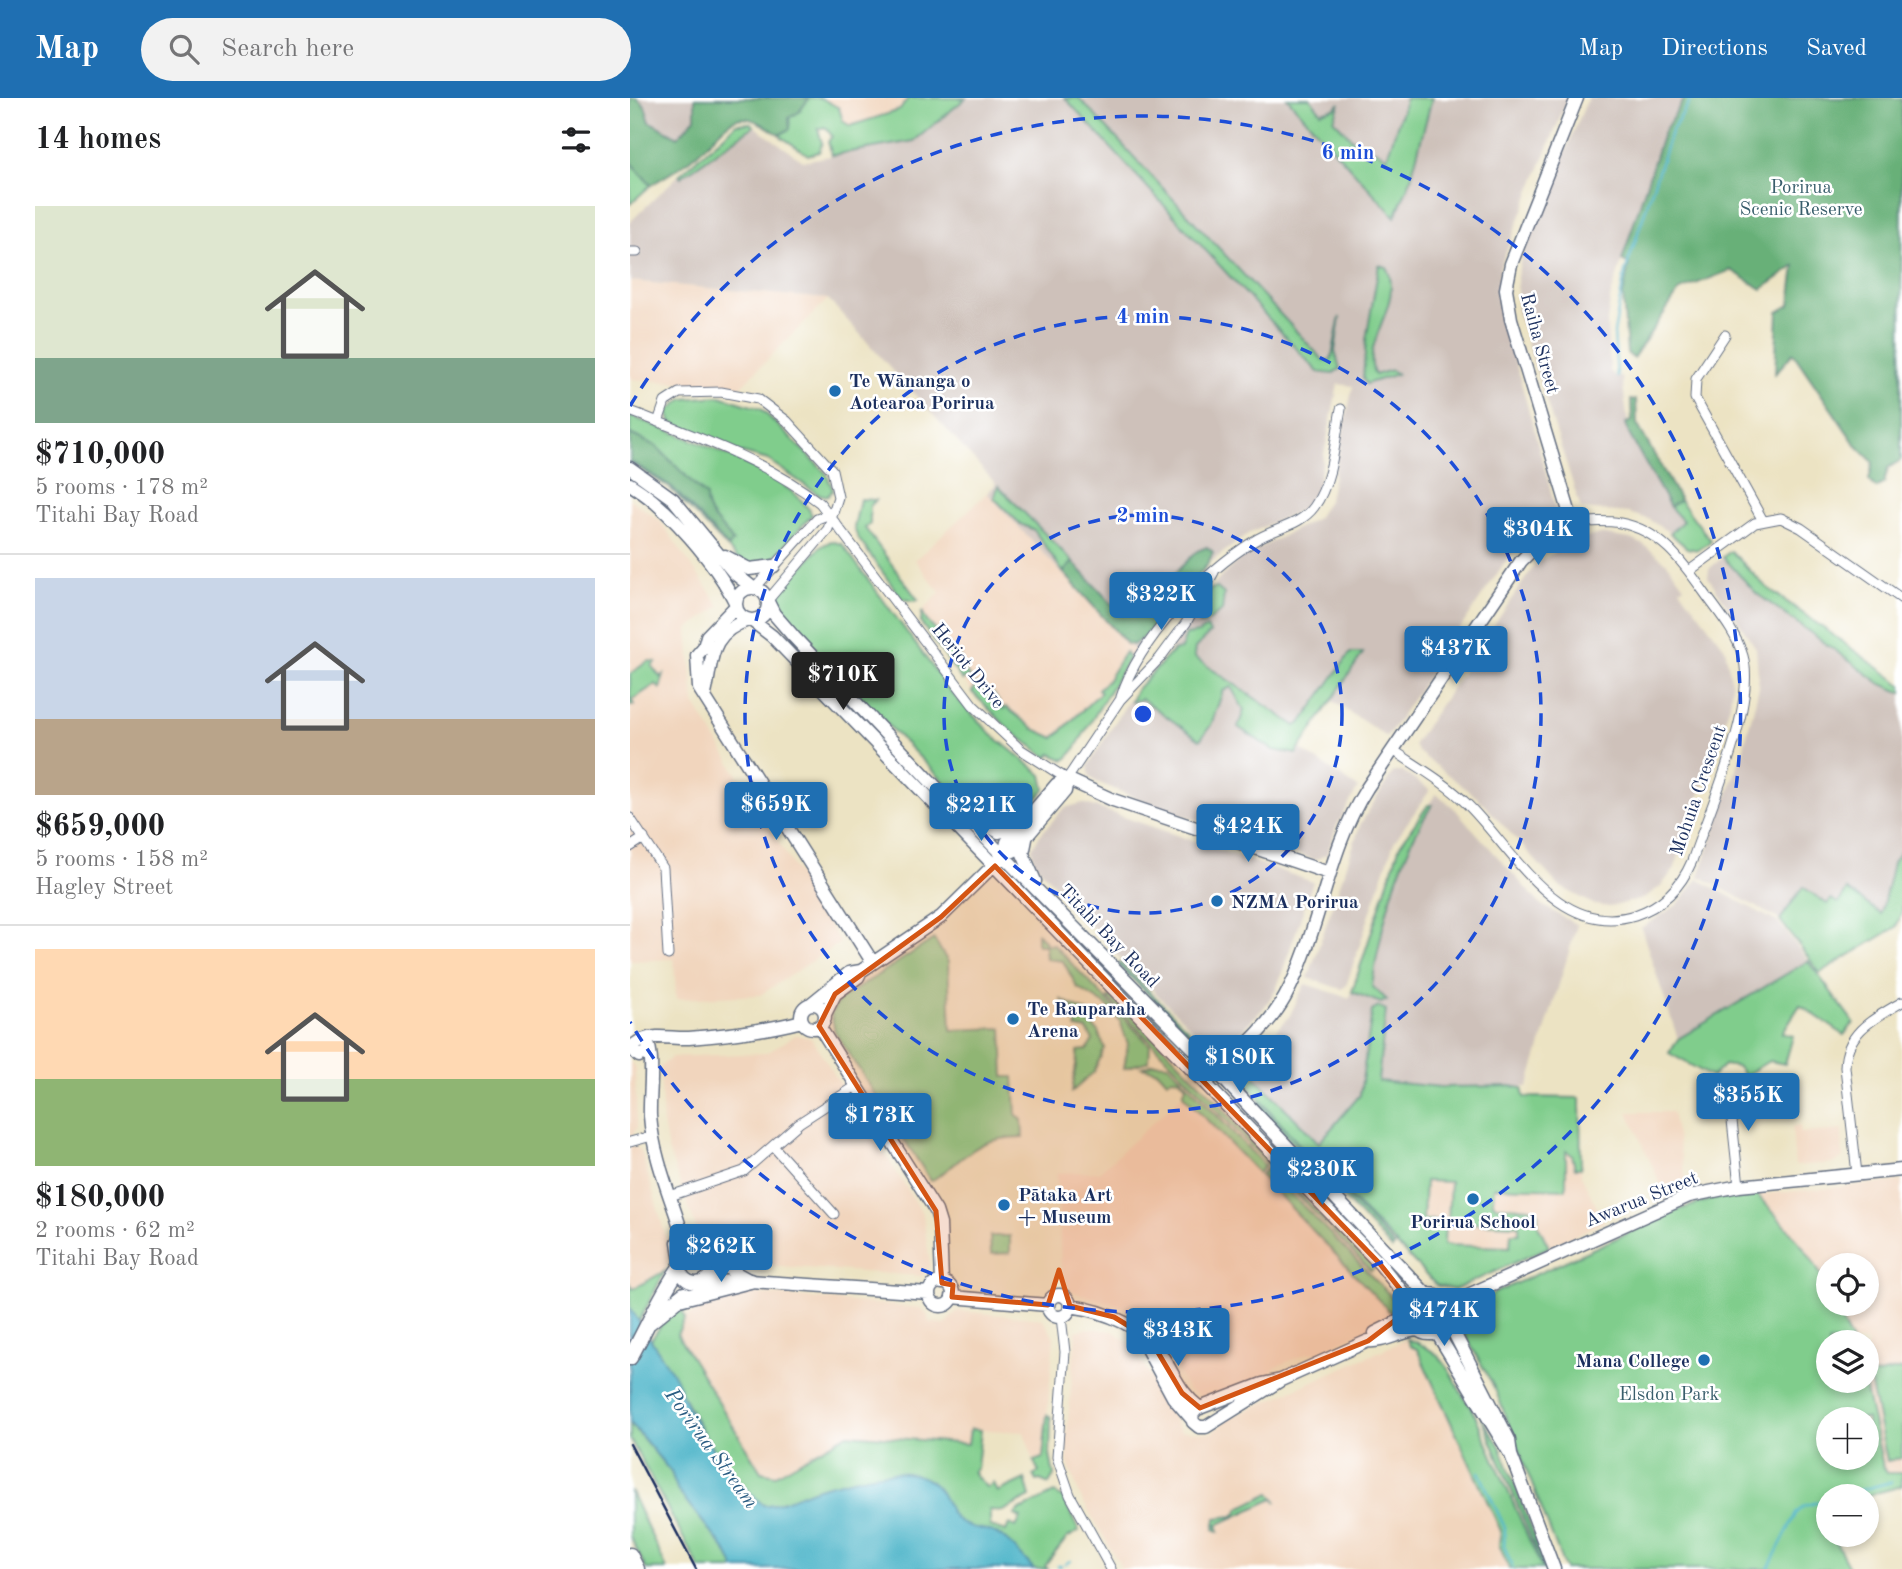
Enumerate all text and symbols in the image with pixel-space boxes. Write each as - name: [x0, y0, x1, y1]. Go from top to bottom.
- search box: [141, 18, 631, 81]
- icon: search: [165, 30, 203, 68]
- text: Map: [35, 33, 99, 66]
- text: Search here: [221, 36, 354, 62]
- text: Map: [1579, 37, 1623, 61]
- text: Directions: [1661, 37, 1768, 61]
- text: Saved: [1806, 37, 1867, 61]
- icon: filters: [557, 121, 595, 159]
- text: 14 homes: [35, 125, 161, 155]
- text: 6 min: [1322, 143, 1374, 164]
- park label: Porirua Scenic Reserve: [1740, 179, 1862, 220]
- icon: home: [252, 251, 378, 377]
- street label: Raiha Street: [1516, 291, 1561, 396]
- text: 4 min: [1117, 307, 1169, 328]
- place label: Te Wānanga o Aotearoa Porirua: [849, 373, 995, 414]
- marker: Te Wānanga o Aotearoa Porirua: [827, 383, 843, 399]
- text: $710,000: [35, 440, 165, 470]
- text: 5 rooms · 178 m²: [35, 476, 208, 499]
- text: Titahi Bay Road: [35, 504, 199, 527]
- text: 2 min: [1117, 506, 1169, 527]
- pin: $304K: [1489, 508, 1587, 567]
- text: $304K: [1502, 518, 1574, 541]
- pin: $322K: [1112, 573, 1210, 632]
- text: $322K: [1125, 583, 1197, 606]
- street label: Heriot Drive: [927, 620, 1007, 713]
- icon: home: [252, 623, 378, 749]
- pin: $437K: [1407, 626, 1505, 686]
- text: $437K: [1420, 637, 1492, 660]
- pin: $710K: [794, 652, 892, 712]
- text: $710K: [807, 663, 879, 686]
- centre of rings: [1131, 702, 1155, 726]
- street label: Mohuia Crescent: [1668, 723, 1731, 859]
- pin: $659K: [727, 782, 825, 842]
- pin: $221K: [932, 784, 1030, 843]
- text: $659K: [740, 793, 812, 816]
- text: $221K: [945, 794, 1017, 817]
- pin: $424K: [1199, 804, 1297, 864]
- text: $659,000: [35, 812, 165, 842]
- text: $424K: [1212, 815, 1284, 838]
- text: 5 rooms · 158 m²: [35, 848, 208, 871]
- text: Hagley Street: [35, 876, 173, 899]
- street label: Titahi Bay Road: [1054, 881, 1162, 992]
- marker: NZMA Porirua: [1209, 893, 1225, 909]
- place label: NZMA Porirua: [1231, 894, 1359, 913]
- icon: home: [252, 994, 378, 1120]
- place label: Te Rauparaha Arena: [1027, 1001, 1146, 1042]
- marker: Te Rauparaha Arena: [1005, 1011, 1021, 1027]
- pin: $180K: [1191, 1035, 1289, 1095]
- text: $180K: [1204, 1046, 1276, 1069]
- pin: $355K: [1699, 1074, 1797, 1133]
- text: $355K: [1712, 1084, 1784, 1107]
- pin: $173K: [831, 1094, 929, 1153]
- text: $173K: [844, 1104, 916, 1127]
- pin: $230K: [1273, 1148, 1371, 1207]
- text: $230K: [1286, 1158, 1358, 1181]
- street label: Awarua Street: [1583, 1169, 1701, 1232]
- text: $180,000: [35, 1183, 165, 1213]
- place label: Pātaka Art + Museum: [1018, 1187, 1112, 1228]
- marker: Porirua School: [1465, 1191, 1481, 1207]
- marker: Pātaka Art + Museum: [996, 1197, 1012, 1213]
- place label: Porirua School: [1410, 1214, 1536, 1233]
- text: 2 rooms · 62 m²: [35, 1219, 195, 1242]
- pin: $262K: [672, 1224, 770, 1284]
- text: $262K: [685, 1235, 757, 1258]
- text: Titahi Bay Road: [35, 1247, 199, 1270]
- map controls: [1816, 1253, 1879, 1547]
- button: locate: [1816, 1253, 1879, 1316]
- pin: $474K: [1395, 1288, 1493, 1348]
- text: $474K: [1408, 1299, 1480, 1322]
- pin: $343K: [1129, 1308, 1227, 1368]
- text: $343K: [1142, 1319, 1214, 1342]
- button: layers: [1816, 1330, 1879, 1393]
- marker: Mana College: [1696, 1352, 1712, 1368]
- place label: Mana College: [1576, 1353, 1690, 1372]
- water label: Porirua Stream: [660, 1384, 761, 1513]
- park label: Elsdon Park: [1619, 1386, 1719, 1405]
- button: +: [1816, 1407, 1879, 1470]
- button: −: [1816, 1484, 1879, 1547]

